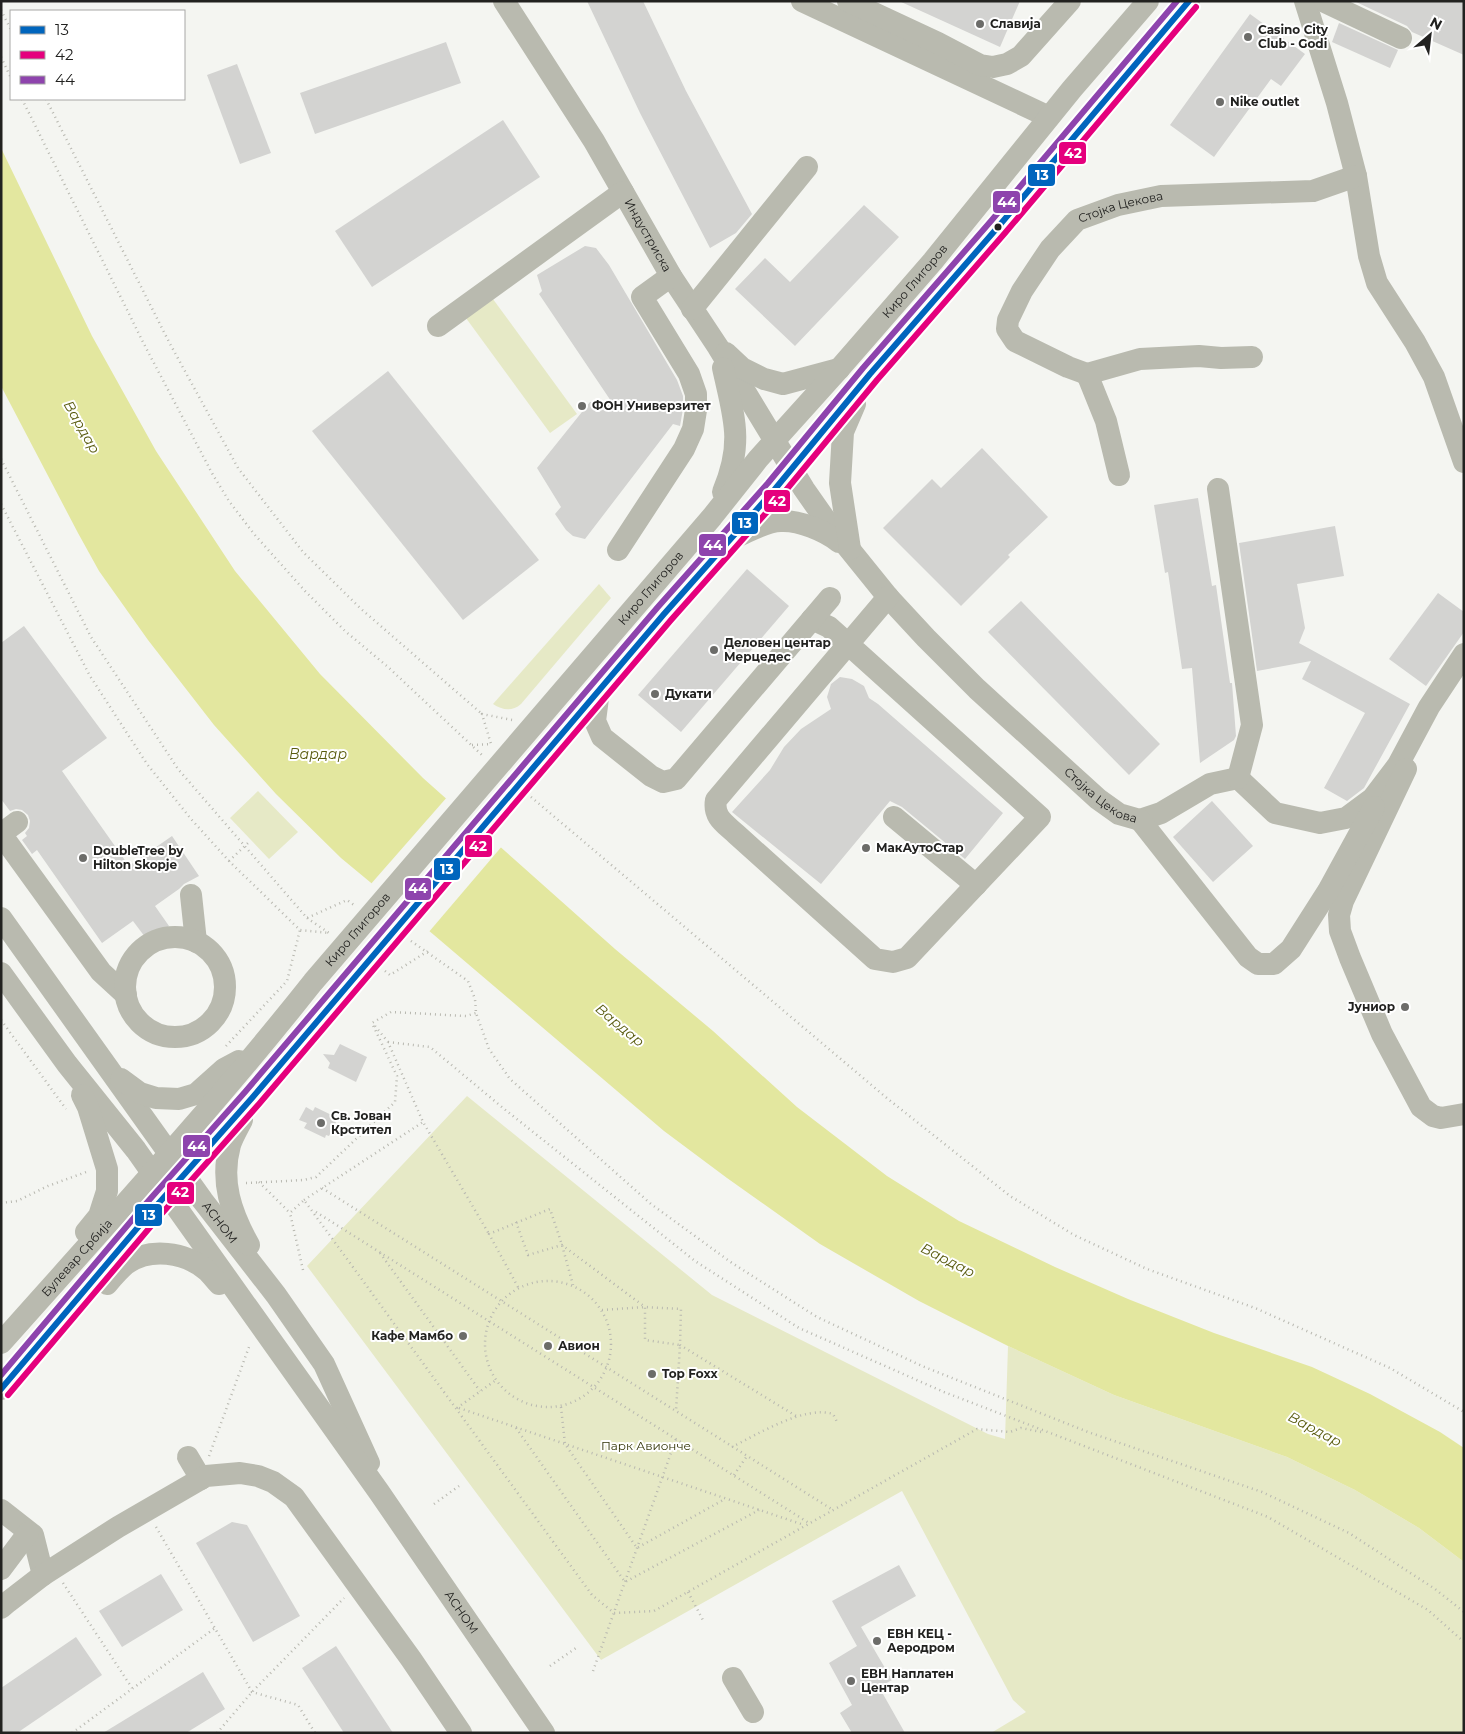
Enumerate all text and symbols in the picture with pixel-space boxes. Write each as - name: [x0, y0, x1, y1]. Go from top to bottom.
- legend: [10, 10, 185, 100]
- north arrow: [1405, 10, 1455, 60]
- text: N: [1427, 13, 1445, 34]
- place label: Славија: [990, 16, 1041, 31]
- marker: Славија: [974, 18, 986, 30]
- text: 13: [55, 20, 69, 39]
- place label: Casino City Club - Godi: [1258, 22, 1329, 51]
- marker: Casino City Club - Godi: [1242, 31, 1254, 43]
- text: 42: [55, 45, 73, 64]
- text: 44: [55, 70, 75, 89]
- place label: Nike outlet: [1230, 94, 1300, 109]
- marker: Nike outlet: [1214, 96, 1226, 108]
- line badge: 42: [1058, 141, 1087, 165]
- text: 42: [1064, 144, 1082, 162]
- line badge: 13: [1027, 163, 1056, 187]
- text: 13: [1035, 166, 1049, 184]
- street label: Стојка Цекова: [1076, 188, 1164, 226]
- line badge: 44: [992, 190, 1021, 214]
- text: 44: [997, 193, 1017, 211]
- street label: Индустриска: [621, 196, 675, 274]
- unlabelled marker: [993, 222, 1003, 232]
- street label: Киро Глигоров: [879, 241, 950, 321]
- water label: Вардар: [60, 397, 104, 457]
- place label: ФОН Универзитет: [592, 398, 711, 413]
- marker: ФОН Универзитет: [576, 400, 588, 412]
- line badge: 42: [763, 489, 791, 513]
- text: 42: [768, 492, 786, 510]
- line badge: 13: [731, 511, 759, 535]
- text: 13: [738, 514, 752, 532]
- line badge: 44: [698, 533, 727, 557]
- text: 44: [703, 536, 723, 554]
- street label: Киро Глигоров: [615, 548, 686, 628]
- place label: Деловен центар Мерцедес: [724, 635, 831, 664]
- marker: Деловен центар Мерцедес: [708, 644, 720, 656]
- place label: Дукати: [665, 686, 712, 701]
- marker: Дукати: [649, 688, 661, 700]
- water label: Вардар: [289, 745, 347, 763]
- street label: Стојка Цекова: [1061, 764, 1139, 826]
- line badge: 42: [464, 834, 493, 858]
- text: 42: [469, 837, 487, 855]
- place label: МакАутоСтар: [876, 840, 964, 855]
- marker: МакАутоСтар: [860, 842, 872, 854]
- place label: DoubleTree by Hilton Skopje: [93, 843, 184, 872]
- marker: DoubleTree by Hilton Skopje: [77, 852, 89, 864]
- line badge: 13: [433, 857, 461, 881]
- text: 13: [440, 860, 454, 878]
- line badge: 44: [404, 877, 432, 901]
- text: 44: [408, 879, 428, 897]
- street label: Киро Глигоров: [322, 889, 393, 970]
- water label: Вардар: [592, 999, 648, 1051]
- place label: Јуниор: [1348, 999, 1395, 1014]
- marker: Јуниор: [1399, 1001, 1411, 1013]
- place label: Св. Јован Крстител: [331, 1108, 392, 1137]
- marker: Св. Јован Крстител: [315, 1117, 327, 1129]
- line badge: 44: [182, 1134, 211, 1158]
- text: 44: [187, 1137, 207, 1155]
- line badge: 42: [166, 1181, 195, 1205]
- text: 42: [171, 1183, 189, 1201]
- street label: АСНОМ: [199, 1198, 241, 1246]
- line badge: 13: [134, 1203, 163, 1227]
- text: 13: [142, 1206, 156, 1224]
- street label: Булевар Србија: [38, 1216, 115, 1299]
- water label: Вардар: [918, 1239, 978, 1281]
- place label: Кафе Мамбо: [371, 1328, 453, 1343]
- marker: Кафе Мамбо: [457, 1330, 469, 1342]
- place label: Авион: [558, 1338, 600, 1353]
- marker: Авион: [542, 1340, 554, 1352]
- place label: Top Foxx: [662, 1366, 719, 1381]
- marker: Top Foxx: [646, 1368, 658, 1380]
- water label: Вардар: [1285, 1407, 1345, 1451]
- park label: Парк Авионче: [601, 1438, 691, 1453]
- street label: АСНОМ: [442, 1588, 482, 1636]
- place label: ЕВН КЕЦ - Аеродром: [887, 1626, 955, 1655]
- marker: ЕВН КЕЦ - Аеродром: [871, 1635, 883, 1647]
- place label: ЕВН Наплатен Центар: [861, 1666, 954, 1695]
- marker: ЕВН Наплатен Центар: [845, 1675, 857, 1687]

